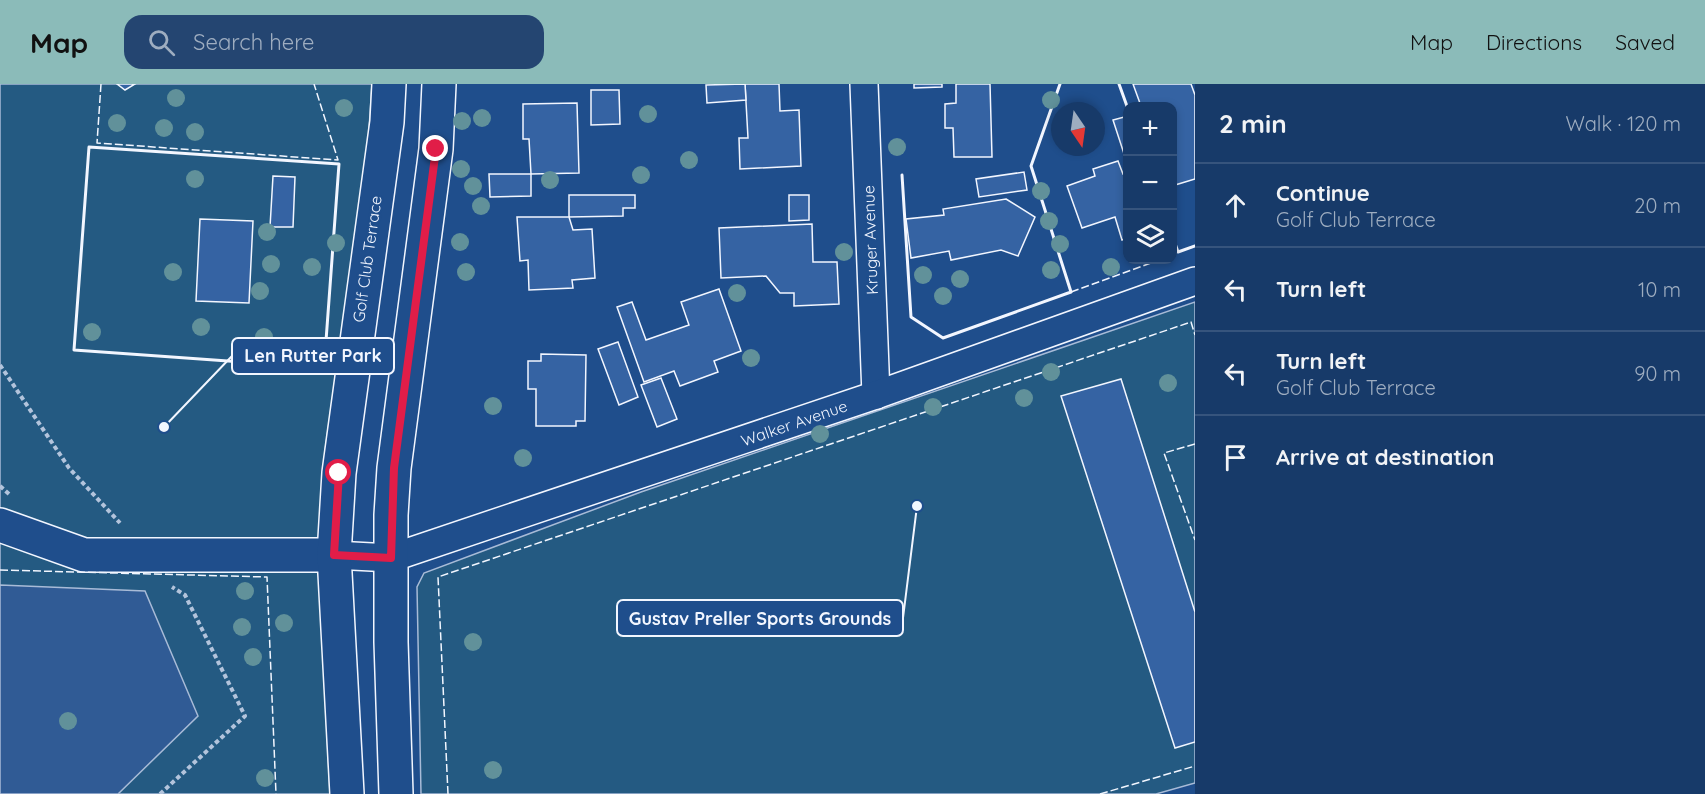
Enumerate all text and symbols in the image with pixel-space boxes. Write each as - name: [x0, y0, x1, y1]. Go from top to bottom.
- search box: [124, 15, 544, 69]
- text: Map: [30, 25, 88, 60]
- icon: search: [145, 26, 178, 59]
- text: Search here: [193, 28, 315, 56]
- text: Map: [1410, 29, 1453, 55]
- text: Directions: [1486, 29, 1582, 55]
- text: Saved: [1615, 29, 1675, 55]
- north arrow: [1051, 102, 1105, 156]
- map controls: [1123, 102, 1177, 264]
- button: +: [1123, 102, 1177, 156]
- text: 2 min: [1219, 107, 1287, 140]
- text: Walk · 120 m: [1566, 111, 1681, 136]
- route end: [422, 135, 448, 161]
- button: −: [1123, 156, 1177, 210]
- text: Continue: [1276, 179, 1370, 207]
- street label: Kruger Avenue: [858, 185, 882, 295]
- icon: ahead: [1219, 189, 1252, 222]
- text: 20 m: [1634, 193, 1681, 218]
- street label: Golf Club Terrace: [348, 194, 386, 324]
- text: Golf Club Terrace: [1276, 207, 1436, 232]
- button: layers: [1123, 210, 1177, 264]
- icon: left: [1219, 273, 1252, 306]
- text: Turn left: [1276, 275, 1366, 303]
- text: 10 m: [1638, 277, 1681, 302]
- callout: Len Rutter Park: [232, 338, 394, 374]
- text: Len Rutter Park: [244, 344, 382, 367]
- text: Turn left: [1276, 347, 1366, 375]
- icon: left: [1219, 357, 1252, 390]
- text: 90 m: [1634, 361, 1681, 386]
- text: Golf Club Terrace: [1276, 375, 1436, 400]
- street label: Walker Avenue: [738, 395, 850, 451]
- icon: arrive: [1219, 441, 1252, 474]
- text: Arrive at destination: [1276, 443, 1494, 471]
- route start: [325, 459, 351, 485]
- callout: Gustav Preller Sports Grounds: [617, 600, 903, 636]
- text: Gustav Preller Sports Grounds: [629, 607, 891, 630]

